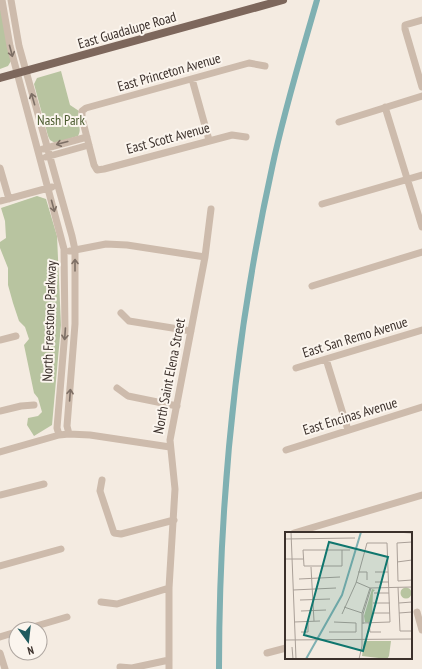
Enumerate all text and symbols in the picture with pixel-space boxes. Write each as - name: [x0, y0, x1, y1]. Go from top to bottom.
- street label: East Guadalupe Road: [76, 7, 178, 53]
- one-way arrow: [8, 44, 15, 57]
- street label: East Princeton Avenue: [115, 49, 223, 95]
- one-way arrow: [29, 92, 36, 105]
- park label: Nash Park: [37, 111, 85, 129]
- street label: East Scott Avenue: [124, 118, 212, 158]
- one-way arrow: [56, 140, 69, 148]
- one-way arrow: [50, 199, 57, 212]
- street label: North Freestone Parkway: [38, 259, 60, 382]
- one-way arrow: [71, 259, 79, 272]
- street label: East San Remo Avenue: [300, 312, 410, 362]
- street label: North Saint Elena Street: [149, 317, 189, 435]
- one-way arrow: [61, 327, 68, 340]
- one-way arrow: [66, 389, 73, 402]
- street label: East Encinas Avenue: [301, 393, 400, 439]
- inset map: [285, 532, 412, 659]
- north arrow: [8, 621, 48, 661]
- text: N: [26, 643, 35, 658]

